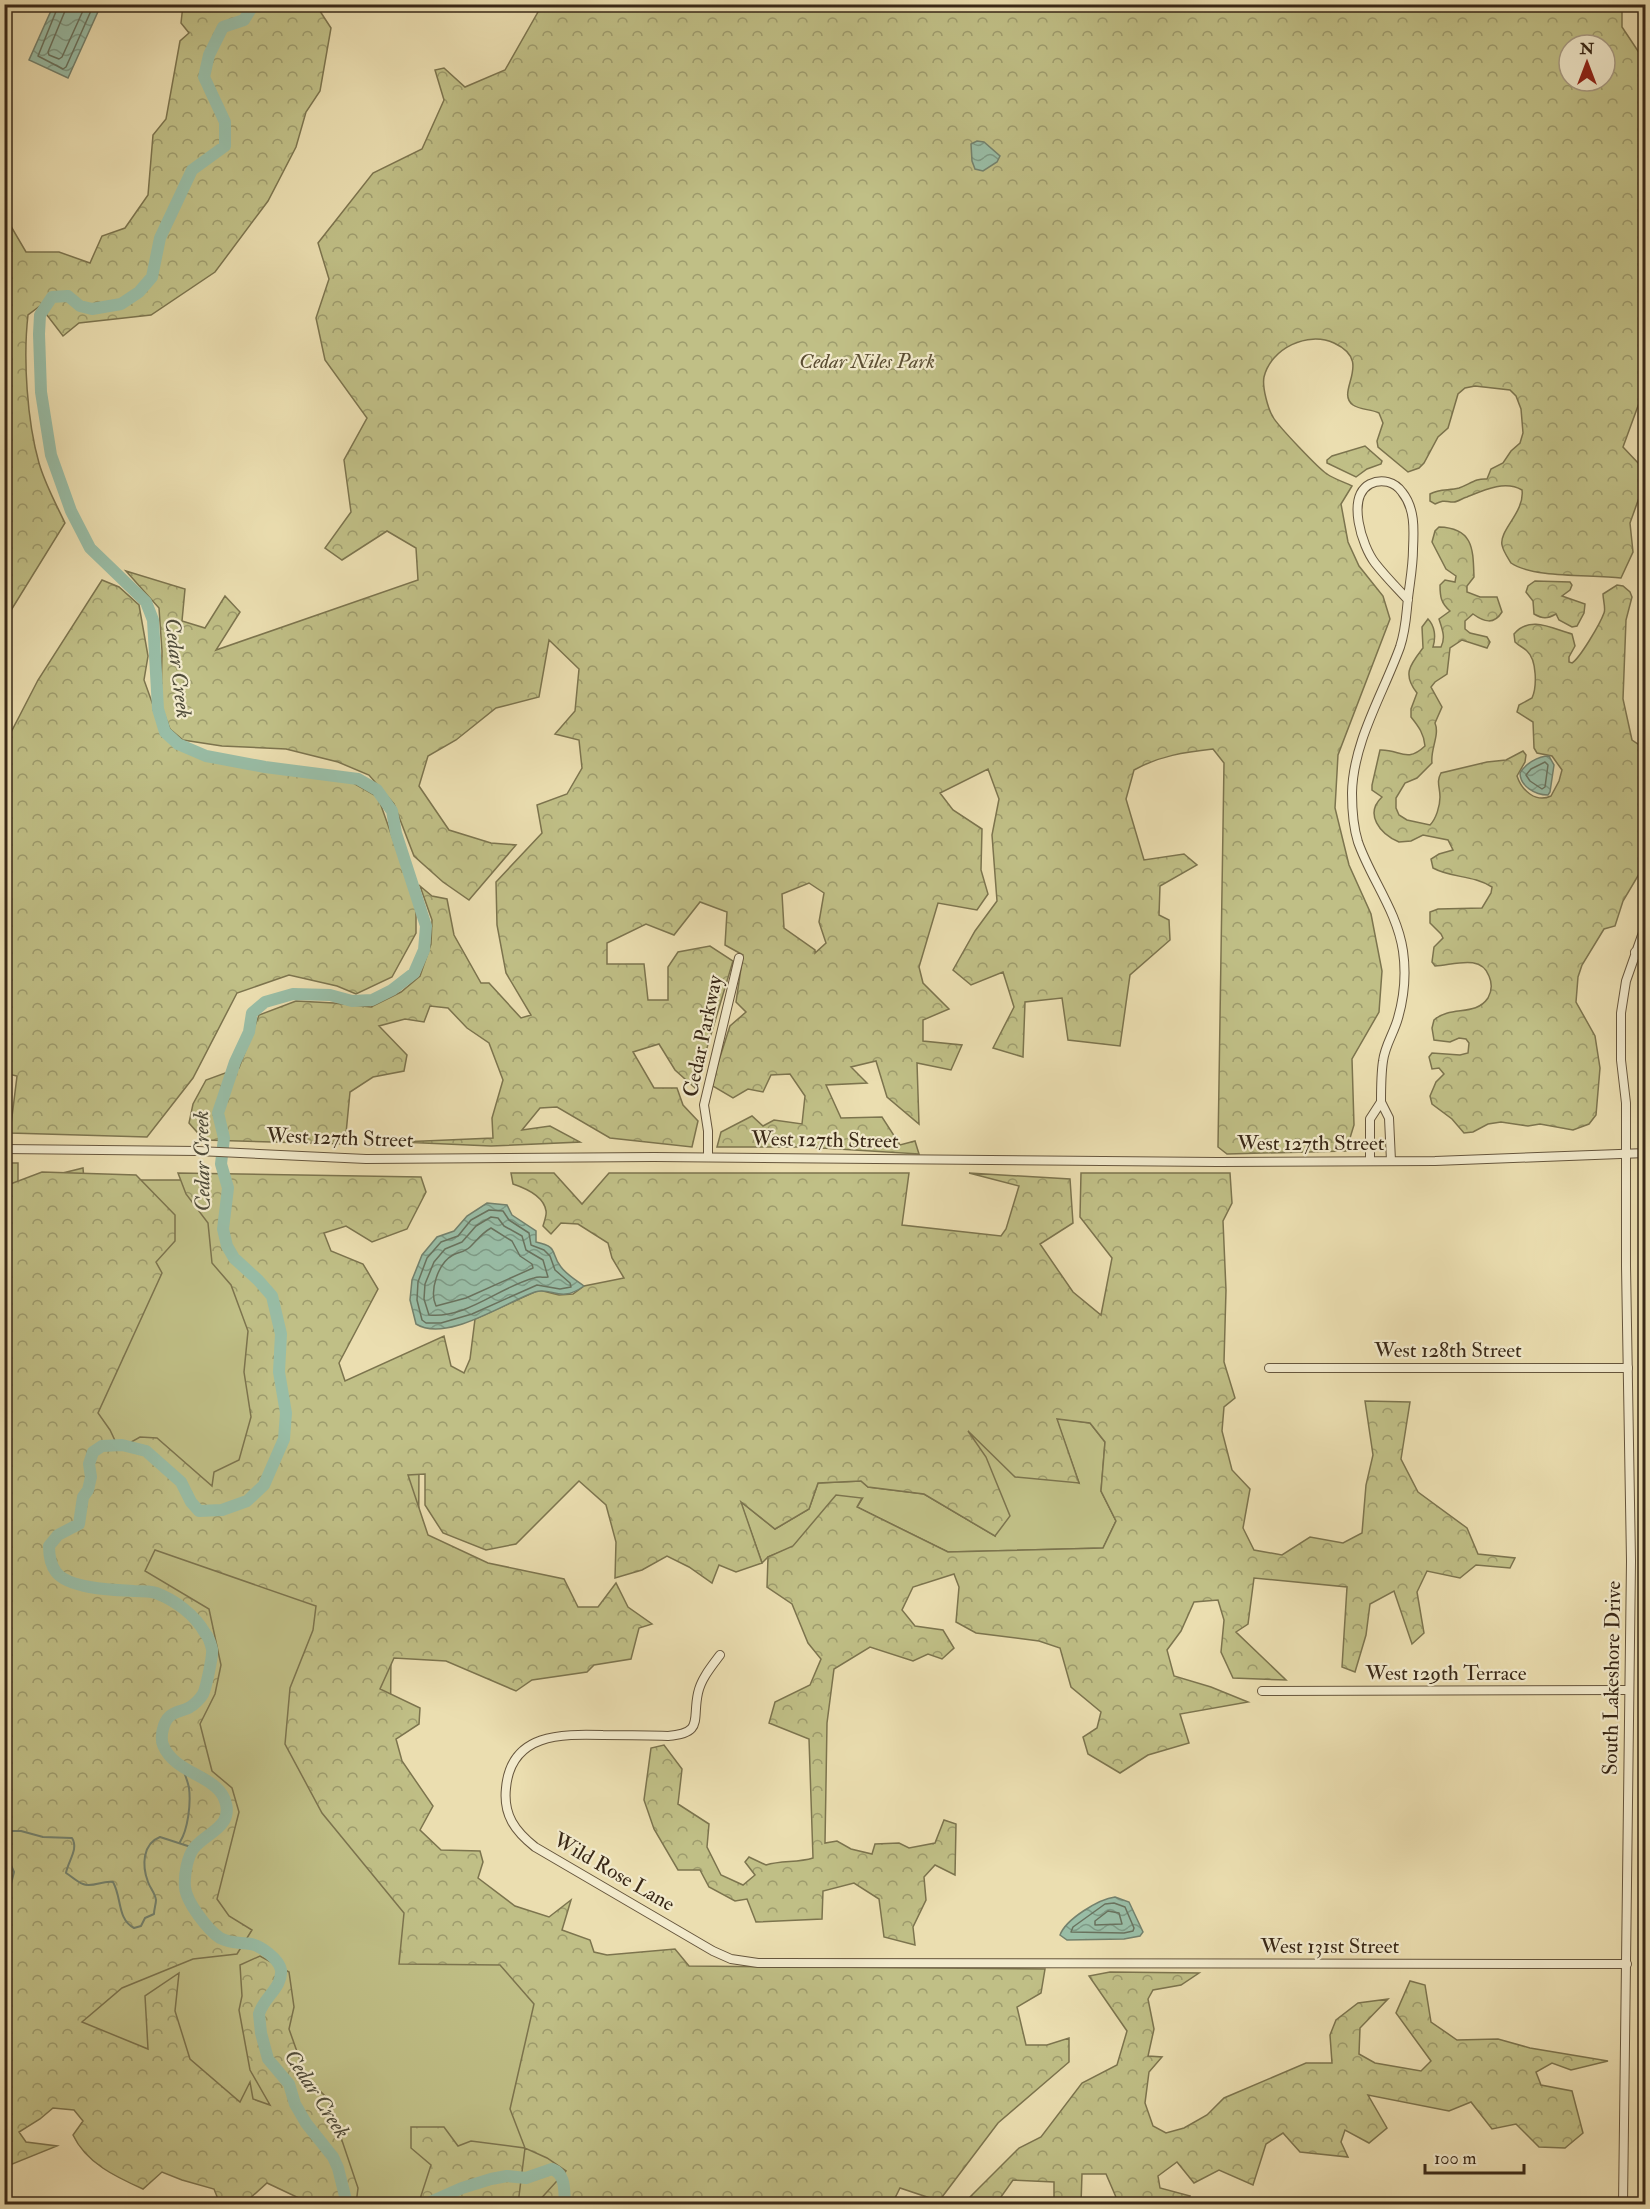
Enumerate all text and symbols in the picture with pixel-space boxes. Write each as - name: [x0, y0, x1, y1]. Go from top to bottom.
- north arrow: [1557, 33, 1617, 93]
- text: N: [1579, 39, 1595, 59]
- park label: Cedar Niles Park: [799, 348, 935, 375]
- water label: Cedar Creek: [158, 616, 198, 720]
- street label: Cedar Parkway: [677, 972, 729, 1099]
- water label: Cedar Creek: [187, 1110, 217, 1212]
- street label: West 127th Street: [265, 1122, 414, 1154]
- street label: West 127th Street: [750, 1125, 899, 1155]
- street label: West 127th Street: [1236, 1130, 1385, 1157]
- street label: West 128th Street: [1373, 1337, 1522, 1364]
- street label: South Lakeshore Drive: [1597, 1580, 1627, 1775]
- street label: West 129th Terrace: [1364, 1660, 1527, 1687]
- street label: Wild Rose Lane: [548, 1826, 680, 1918]
- street label: West 131st Street: [1260, 1933, 1400, 1960]
- water label: Cedar Creek: [278, 2044, 356, 2144]
- scale bar: [1425, 2137, 1524, 2175]
- text: 100 m: [1434, 2147, 1477, 2170]

